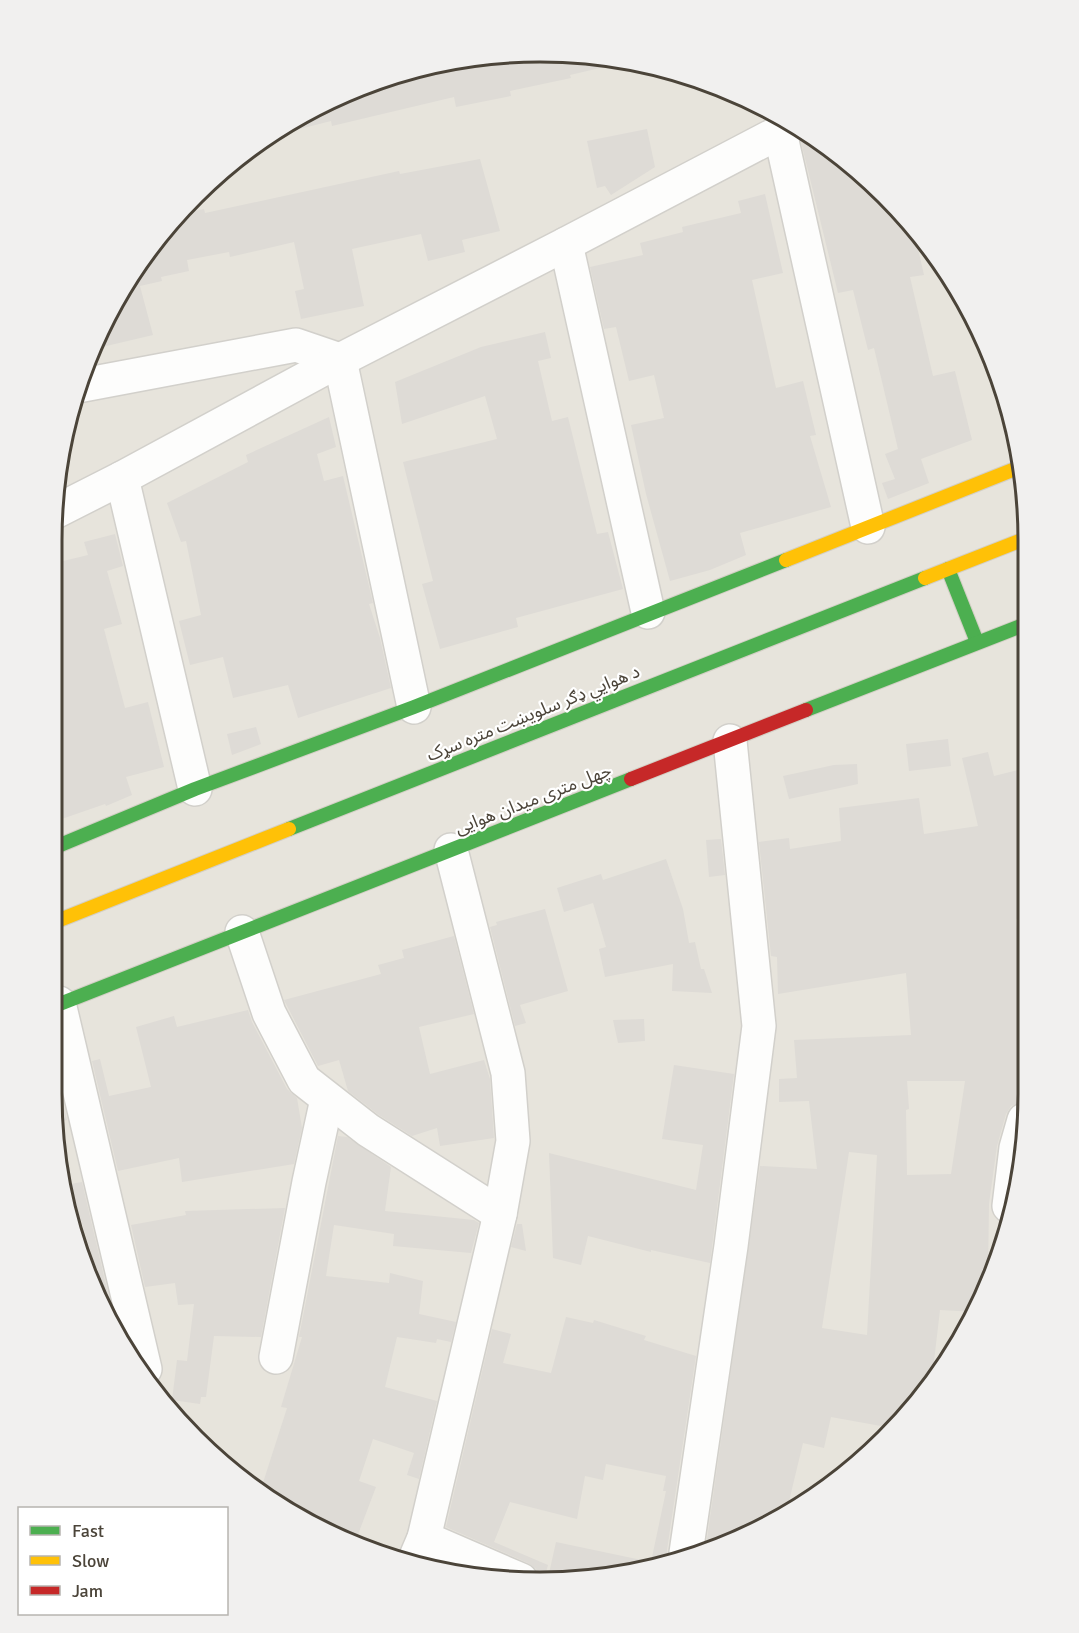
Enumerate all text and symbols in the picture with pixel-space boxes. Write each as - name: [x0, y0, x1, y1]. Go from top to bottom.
- street label: د هوايي ډګر سلویښت متره سړک: [423, 660, 644, 768]
- street label: چهل متری میدان هوایی: [452, 759, 614, 839]
- legend: [18, 1507, 228, 1615]
- text: Fast: [72, 1520, 104, 1542]
- text: Slow: [72, 1550, 109, 1572]
- text: Jam: [72, 1580, 103, 1602]

